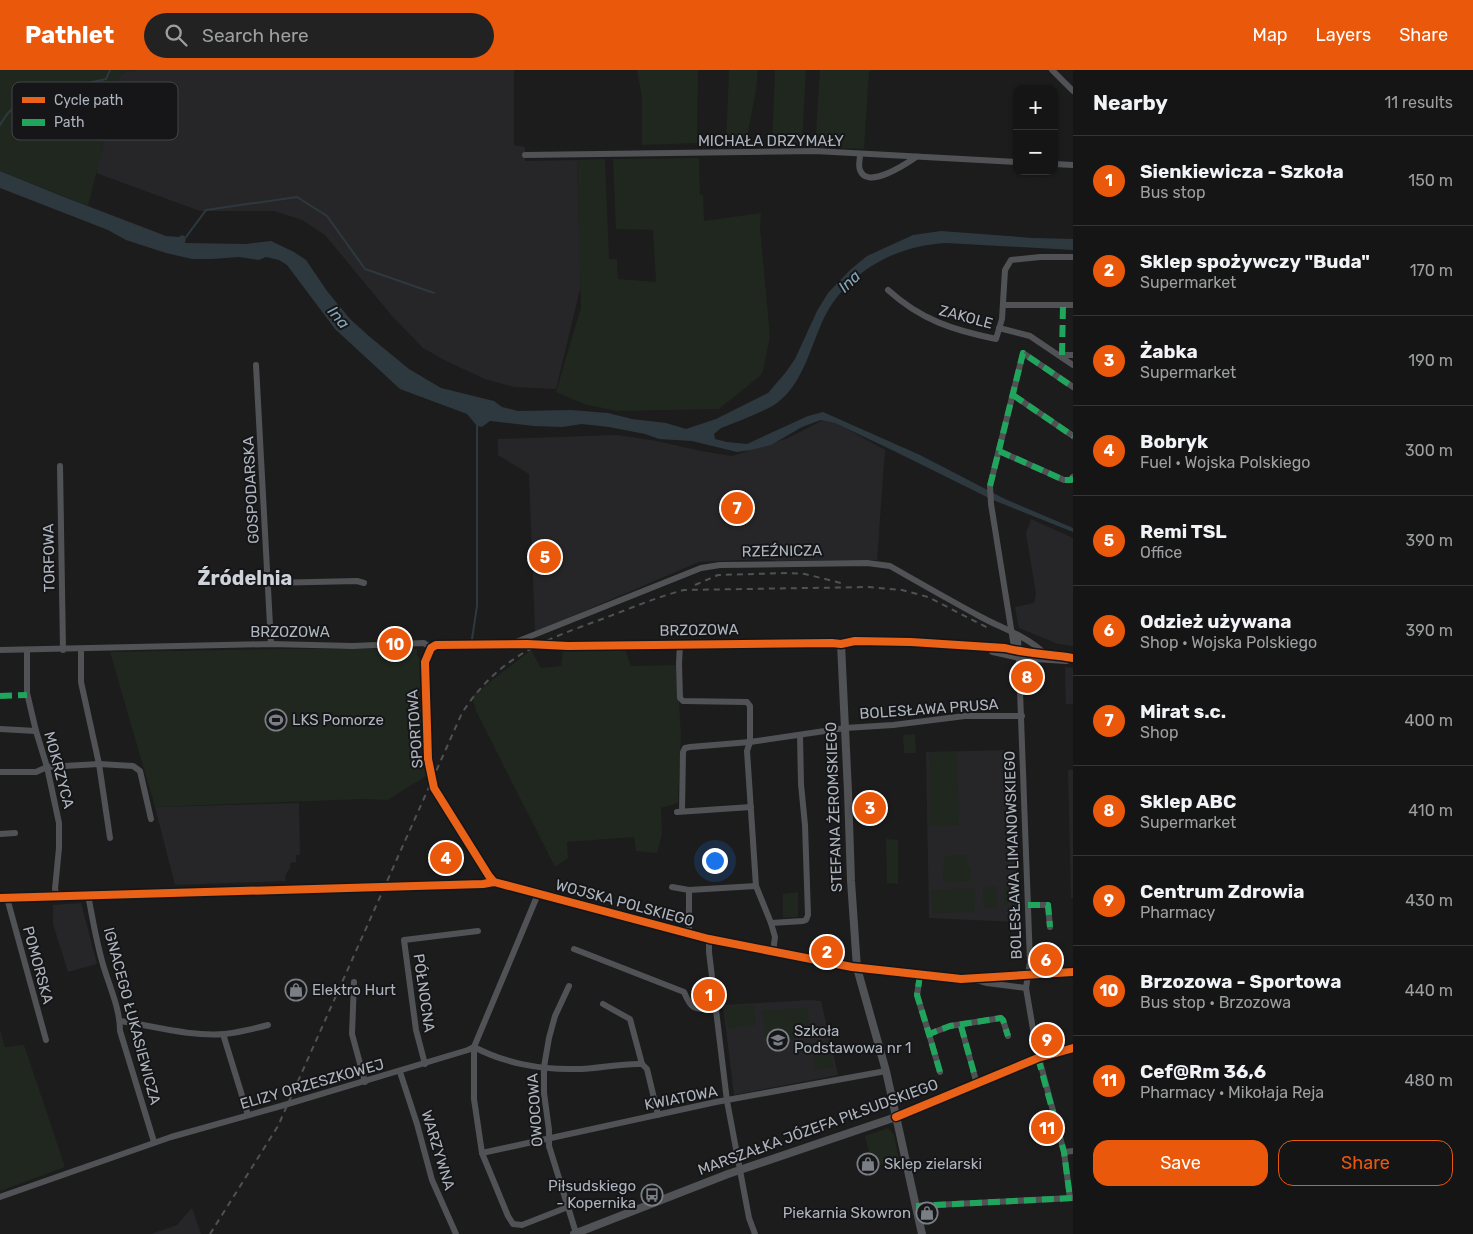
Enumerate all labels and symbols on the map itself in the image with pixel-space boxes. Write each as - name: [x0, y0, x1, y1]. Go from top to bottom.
- legend: [12, 82, 178, 140]
- text: Cycle path: [54, 92, 123, 109]
- text: Path: [54, 114, 85, 131]
- street label: MICHAŁA DRZYMAŁY: [698, 132, 844, 150]
- water label: Ina: [834, 266, 864, 296]
- street label: ZAKOLE: [937, 301, 995, 333]
- water label: Ina: [324, 302, 353, 332]
- street label: GOSPODARSKA: [239, 436, 263, 544]
- pin: 7: [721, 489, 753, 527]
- street label: TORFOWA: [39, 523, 59, 593]
- pin: 5: [529, 538, 561, 576]
- street label: RZEŹNICZA: [742, 541, 822, 561]
- district label: Źródelnia: [198, 566, 292, 590]
- street label: BRZOZOWA: [659, 620, 739, 640]
- street label: BRZOZOWA: [250, 623, 330, 641]
- pin: 10: [379, 625, 411, 663]
- pin: 8: [1011, 658, 1043, 696]
- street label: SPORTOWA: [403, 689, 427, 769]
- street label: BOLESŁAWA PRUSA: [859, 695, 999, 723]
- sports icon: LKS Pomorze: [264, 708, 288, 732]
- place label: LKS Pomorze: [292, 711, 384, 729]
- street label: STEFANA ŻEROMSKIEGO: [822, 721, 846, 893]
- street label: MOKRZYCA: [40, 729, 78, 811]
- street label: BOLESŁAWA LIMANOWSKIEGO: [1000, 750, 1026, 960]
- pin: 3: [854, 789, 886, 827]
- pin: 4: [430, 839, 462, 877]
- your location: [702, 848, 728, 874]
- street label: WOJSKA POLSKIEGO: [553, 876, 697, 930]
- street label: POMORSKA: [19, 924, 57, 1006]
- street label: IGNACEGO ŁUKASIEWICZA: [100, 925, 164, 1107]
- pin: 2: [811, 933, 843, 971]
- pin: 6: [1030, 941, 1062, 979]
- street label: PÓŁNOCNA: [410, 952, 438, 1034]
- pin: 1: [693, 976, 725, 1014]
- shop icon: Elektro Hurt: [284, 978, 308, 1002]
- place label: Elektro Hurt: [312, 981, 396, 999]
- pin: 9: [1031, 1021, 1063, 1059]
- place label: Szkoła Podstawowa nr 1: [794, 1022, 911, 1057]
- school or university icon: Szkoła Podstawowa nr 1: [766, 1028, 790, 1052]
- street label: ELIZY ORZESZKOWEJ: [238, 1055, 386, 1113]
- street label: OWOCOWA: [523, 1073, 547, 1147]
- street label: MARSZAŁKA JÓZEFA PIŁSUDSKIEGO: [695, 1075, 941, 1179]
- street label: KWIATOWA: [643, 1082, 719, 1114]
- street label: WARZYWNA: [417, 1108, 459, 1192]
- pin: 11: [1031, 1109, 1063, 1147]
- shop icon: Sklep zielarski: [856, 1152, 880, 1176]
- place label: Sklep zielarski: [884, 1155, 982, 1173]
- place label: Piłsudskiego - Kopernika: [548, 1177, 636, 1212]
- bus stop icon: Piłsudskiego - Kopernika: [640, 1183, 664, 1207]
- shop icon: Piekarnia Skowron: [915, 1201, 939, 1225]
- place label: Piekarnia Skowron: [783, 1204, 911, 1222]

